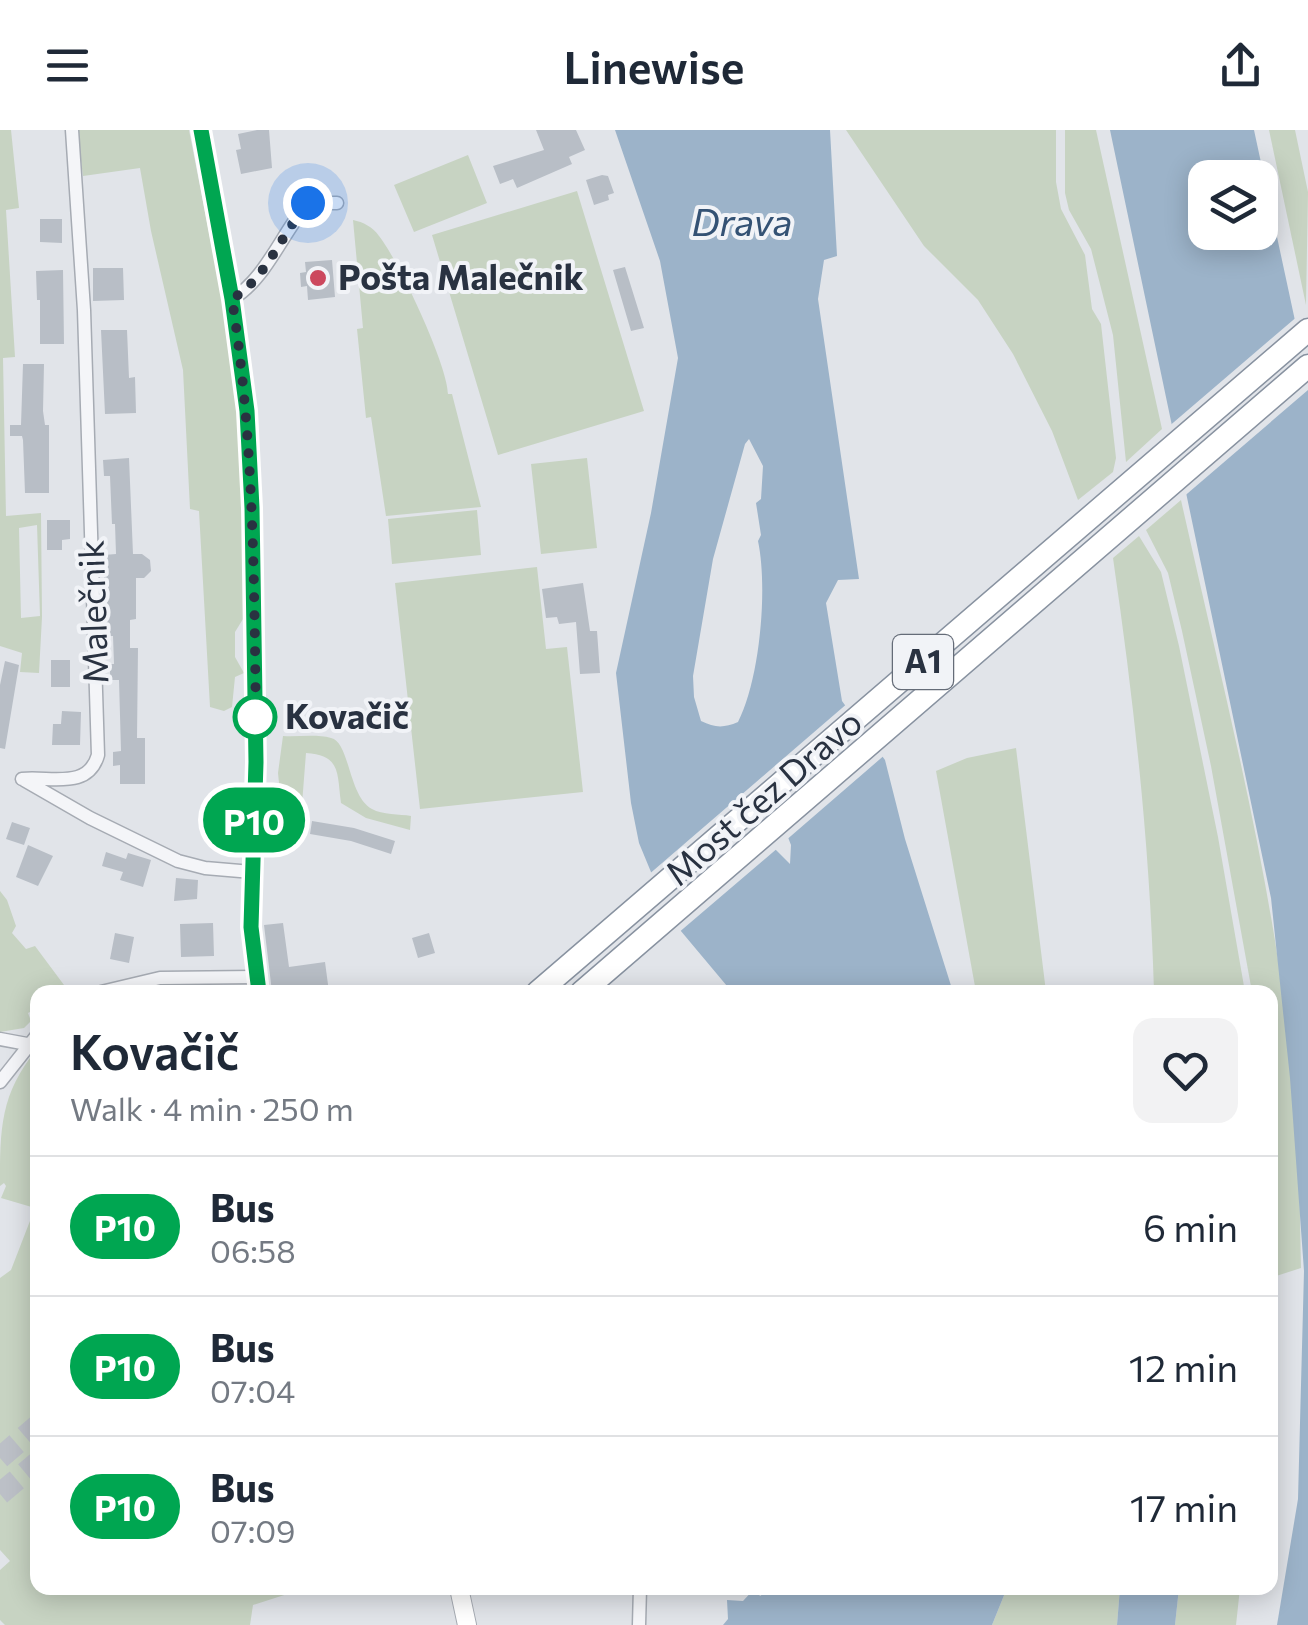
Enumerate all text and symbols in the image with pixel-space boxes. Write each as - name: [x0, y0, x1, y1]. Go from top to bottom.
- icon: menu: [40, 38, 95, 93]
- text: Linewise: [564, 38, 744, 93]
- icon: share: [1213, 38, 1268, 93]
- map controls: [1188, 160, 1278, 250]
- button: layers: [1188, 160, 1278, 250]
- your location: [283, 178, 333, 228]
- water label: Drava: [692, 197, 792, 244]
- place label: Pošta Malečnik: [338, 254, 584, 297]
- marker: Pošta Malečnik: [307, 267, 329, 289]
- street label: Malečnik: [67, 539, 116, 685]
- road number: A1: [893, 635, 953, 689]
- place label: Kovačič: [285, 693, 409, 736]
- marker: Kovačič: [234, 696, 276, 738]
- street label: Most čez Dravo: [655, 699, 869, 893]
- line badge: P10: [196, 788, 312, 852]
- text: P10: [223, 799, 285, 842]
- button: heart: [1133, 1018, 1238, 1123]
- text: Kovačič: [70, 1021, 239, 1080]
- text: Walk · 4 min · 250 m: [70, 1088, 354, 1128]
- text: Bus: [210, 1183, 275, 1230]
- text: 6 min: [1143, 1203, 1238, 1250]
- text: P10: [94, 1205, 156, 1248]
- text: 06:58: [210, 1230, 296, 1270]
- text: Bus: [210, 1323, 275, 1370]
- text: 12 min: [1129, 1343, 1238, 1390]
- text: P10: [94, 1345, 156, 1388]
- text: 07:04: [210, 1370, 295, 1410]
- text: Bus: [210, 1463, 275, 1510]
- text: 17 min: [1130, 1483, 1238, 1530]
- text: P10: [94, 1485, 156, 1528]
- text: 07:09: [210, 1510, 296, 1550]

